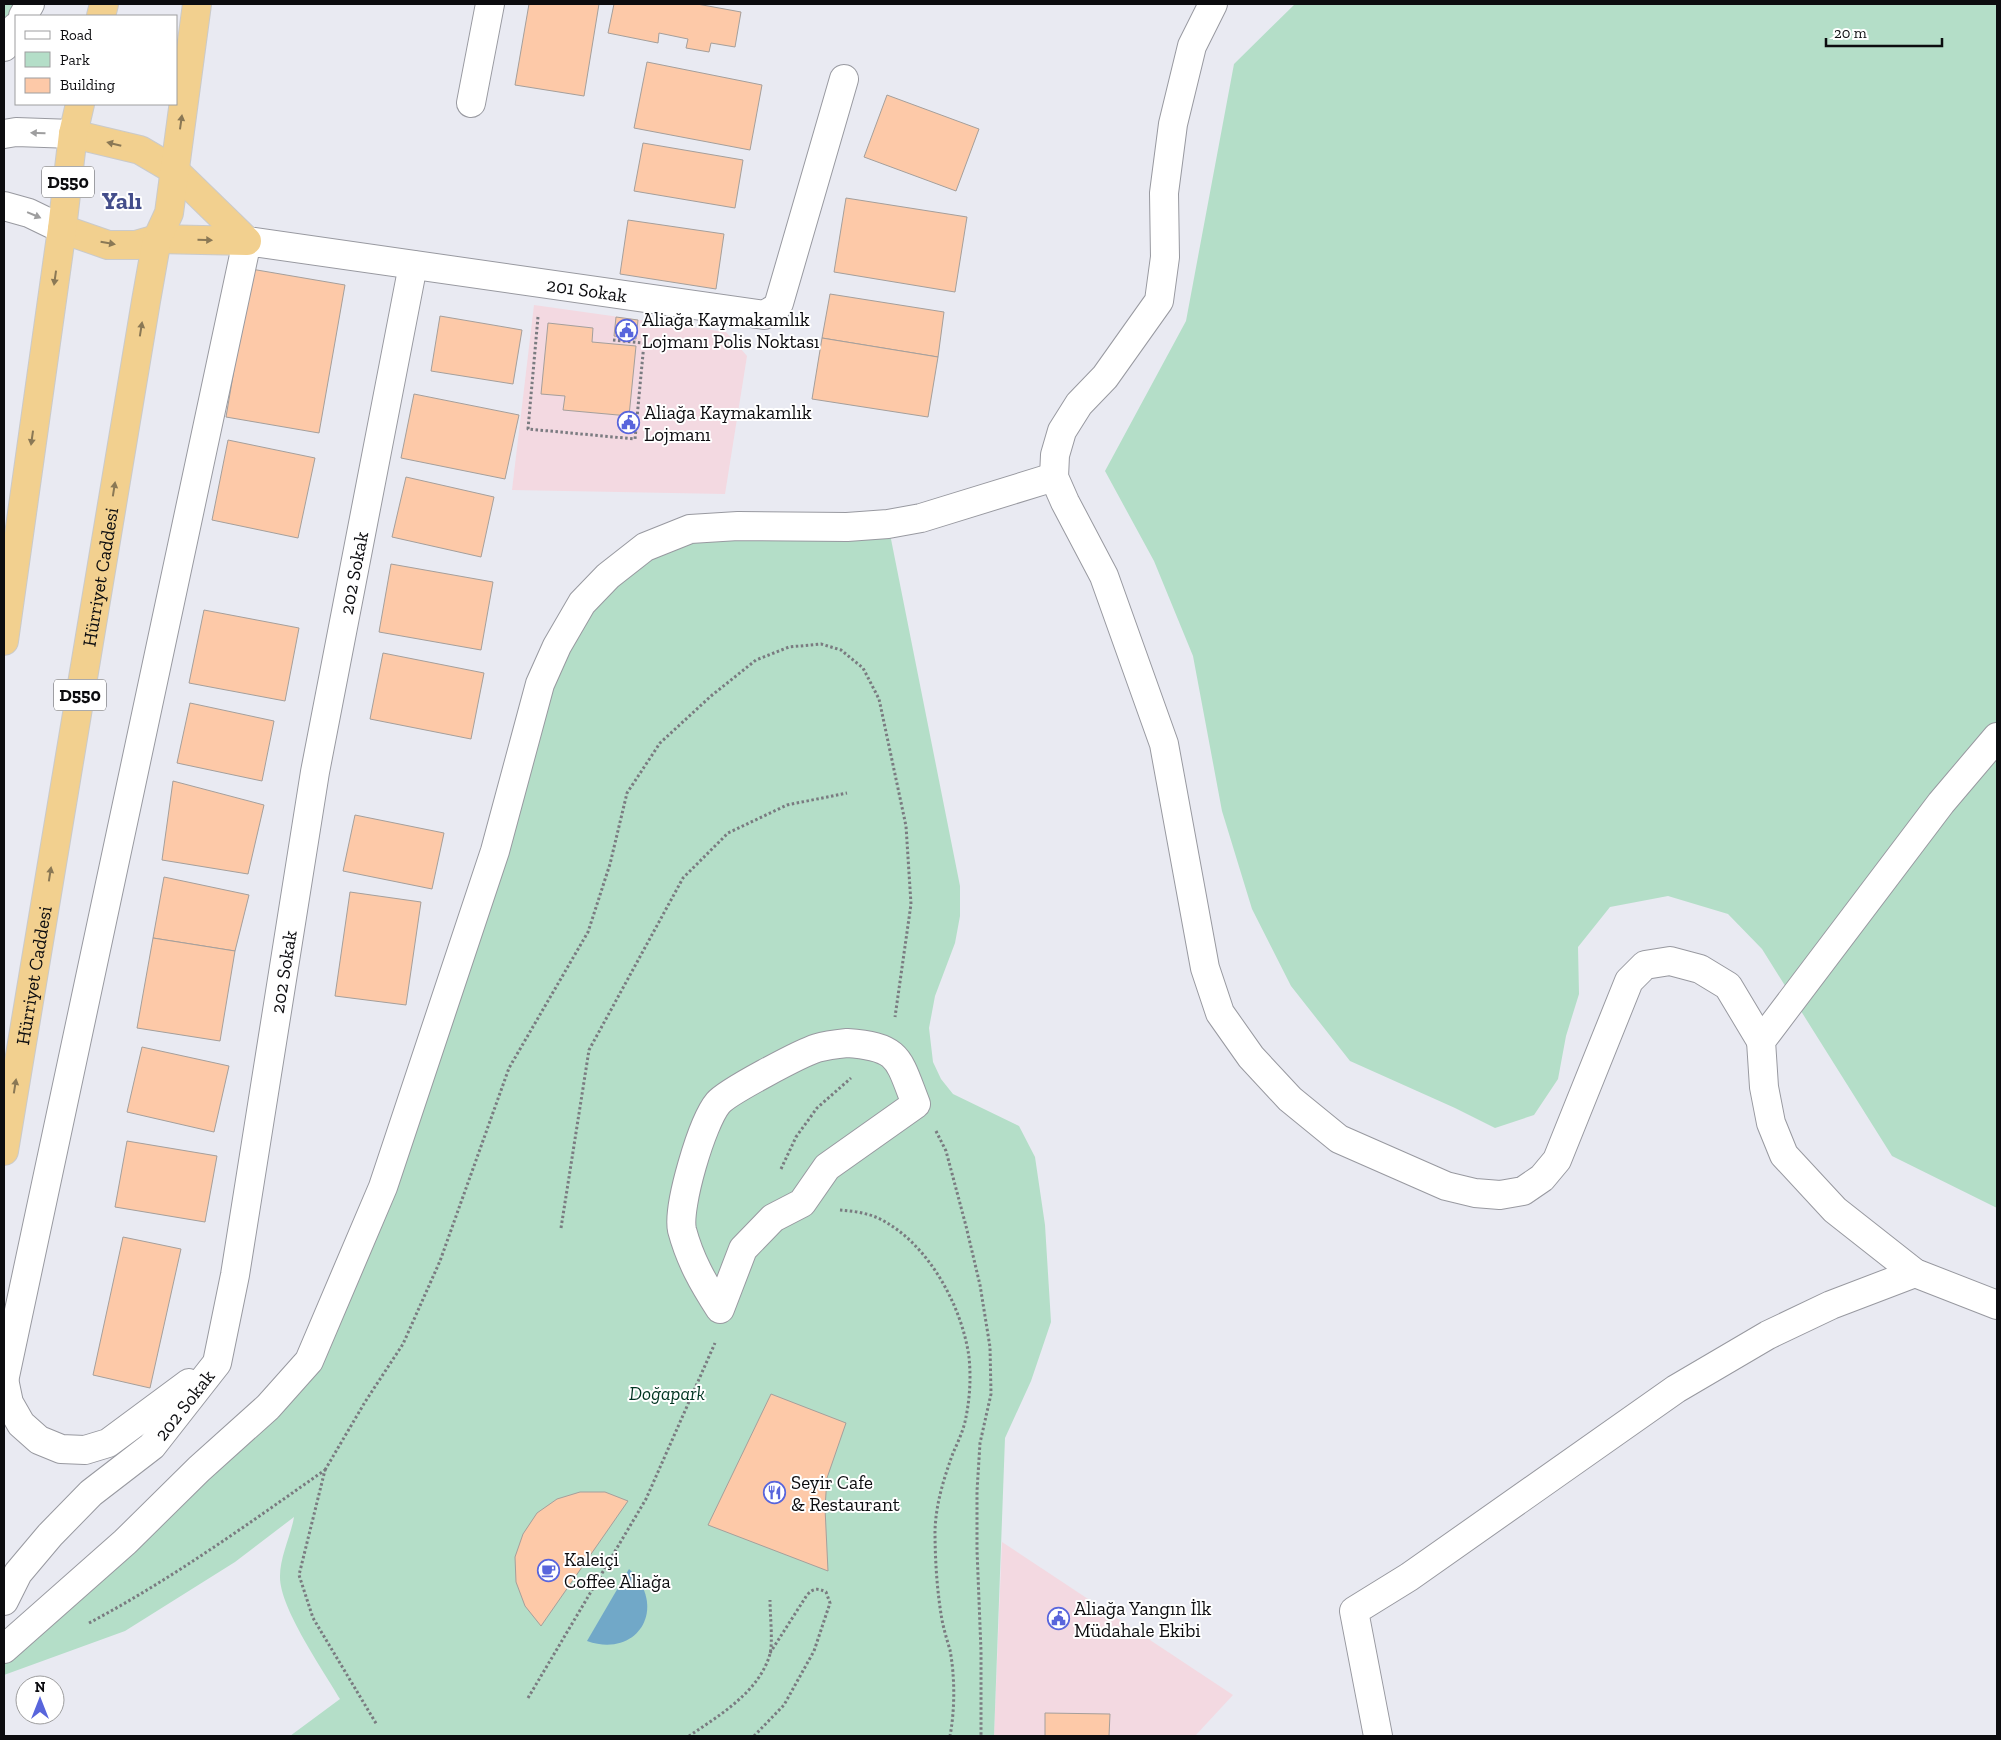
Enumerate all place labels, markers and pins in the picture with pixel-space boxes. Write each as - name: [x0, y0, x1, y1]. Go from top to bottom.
- place label: Aliağa Kaymakamlık Lojmanı Polis Noktası: [642, 308, 819, 353]
- public building icon: Aliağa Kaymakamlık Lojmanı Polis Noktası: [614, 318, 638, 342]
- place label: Aliağa Kaymakamlık Lojmanı: [644, 401, 812, 446]
- public building icon: Aliağa Kaymakamlık Lojmanı: [616, 411, 640, 435]
- place label: Seyir Cafe & Restaurant: [791, 1471, 900, 1516]
- restaurant icon: Seyir Cafe & Restaurant: [763, 1481, 787, 1505]
- place label: Kaleiçi Coffee Aliağa: [564, 1548, 671, 1593]
- cafe icon: Kaleiçi Coffee Aliağa: [536, 1558, 560, 1582]
- place label: Aliağa Yangın İlk Müdahale Ekibi: [1074, 1597, 1212, 1642]
- public building icon: Aliağa Yangın İlk Müdahale Ekibi: [1046, 1607, 1070, 1631]

